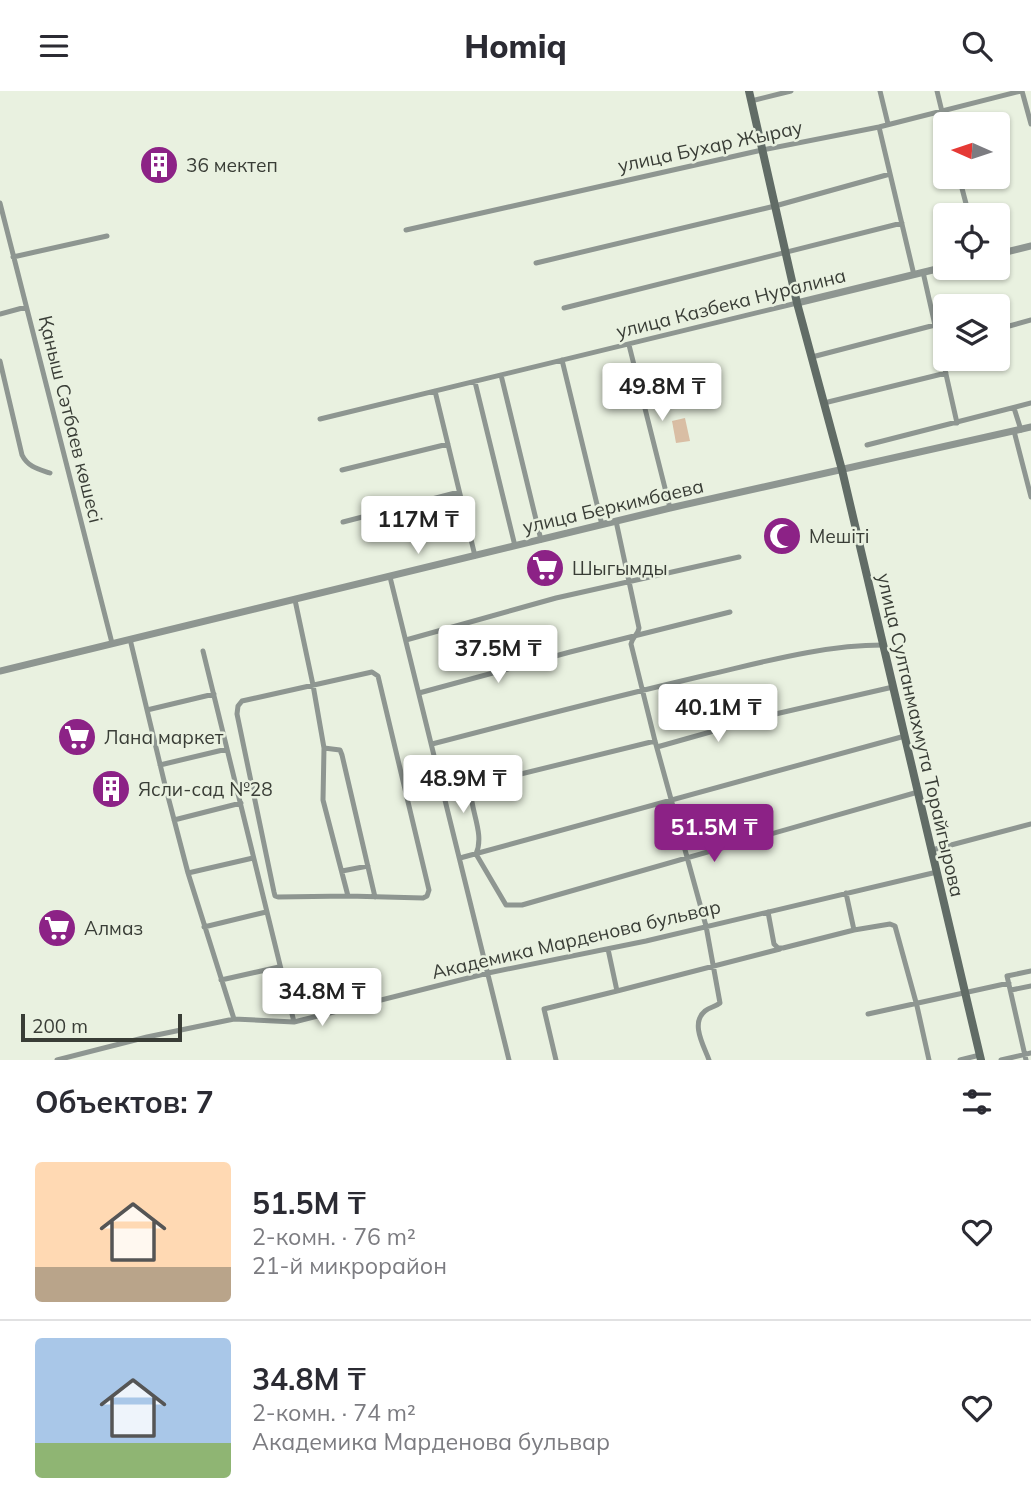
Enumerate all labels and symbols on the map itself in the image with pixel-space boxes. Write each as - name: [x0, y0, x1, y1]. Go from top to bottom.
- north arrow: [933, 112, 1010, 189]
- street label: улица Бухар Жырау: [615, 115, 805, 177]
- building icon: 36 мектеп: [138, 144, 180, 186]
- place label: 36 мектеп: [186, 153, 278, 177]
- street label: улица Казбека Нуралина: [614, 263, 848, 343]
- street label: Қаныш Сәтбаев көшесі: [34, 313, 108, 525]
- pin: 49.8M ₸: [597, 363, 727, 423]
- street label: улица Беркимбаева: [520, 473, 706, 539]
- pin: 117M ₸: [361, 497, 475, 556]
- mosque icon: Мешіті: [761, 515, 803, 557]
- place label: Мешіті: [809, 524, 869, 548]
- supermarket icon: Шыгымды: [524, 547, 566, 589]
- place label: Шыгымды: [572, 556, 668, 580]
- street label: улица Султанмахмута Торайгырова: [872, 571, 970, 899]
- pin: 37.5M ₸: [433, 625, 563, 685]
- pin: 40.1M ₸: [653, 685, 783, 744]
- supermarket icon: Лана маркет: [56, 716, 98, 758]
- place label: Лана маркет: [104, 725, 224, 749]
- pin: 48.9M ₸: [398, 755, 528, 815]
- building icon: Ясли-сад №28: [90, 768, 132, 810]
- place label: Ясли-сад №28: [138, 777, 273, 801]
- pin: 51.5M ₸: [649, 805, 779, 864]
- street label: Академика Марденова бульвар: [429, 894, 723, 984]
- supermarket icon: Алмаз: [36, 907, 78, 949]
- place label: Алмаз: [84, 916, 143, 940]
- pin: 34.8M ₸: [257, 969, 387, 1028]
- scale bar: [21, 1011, 182, 1043]

